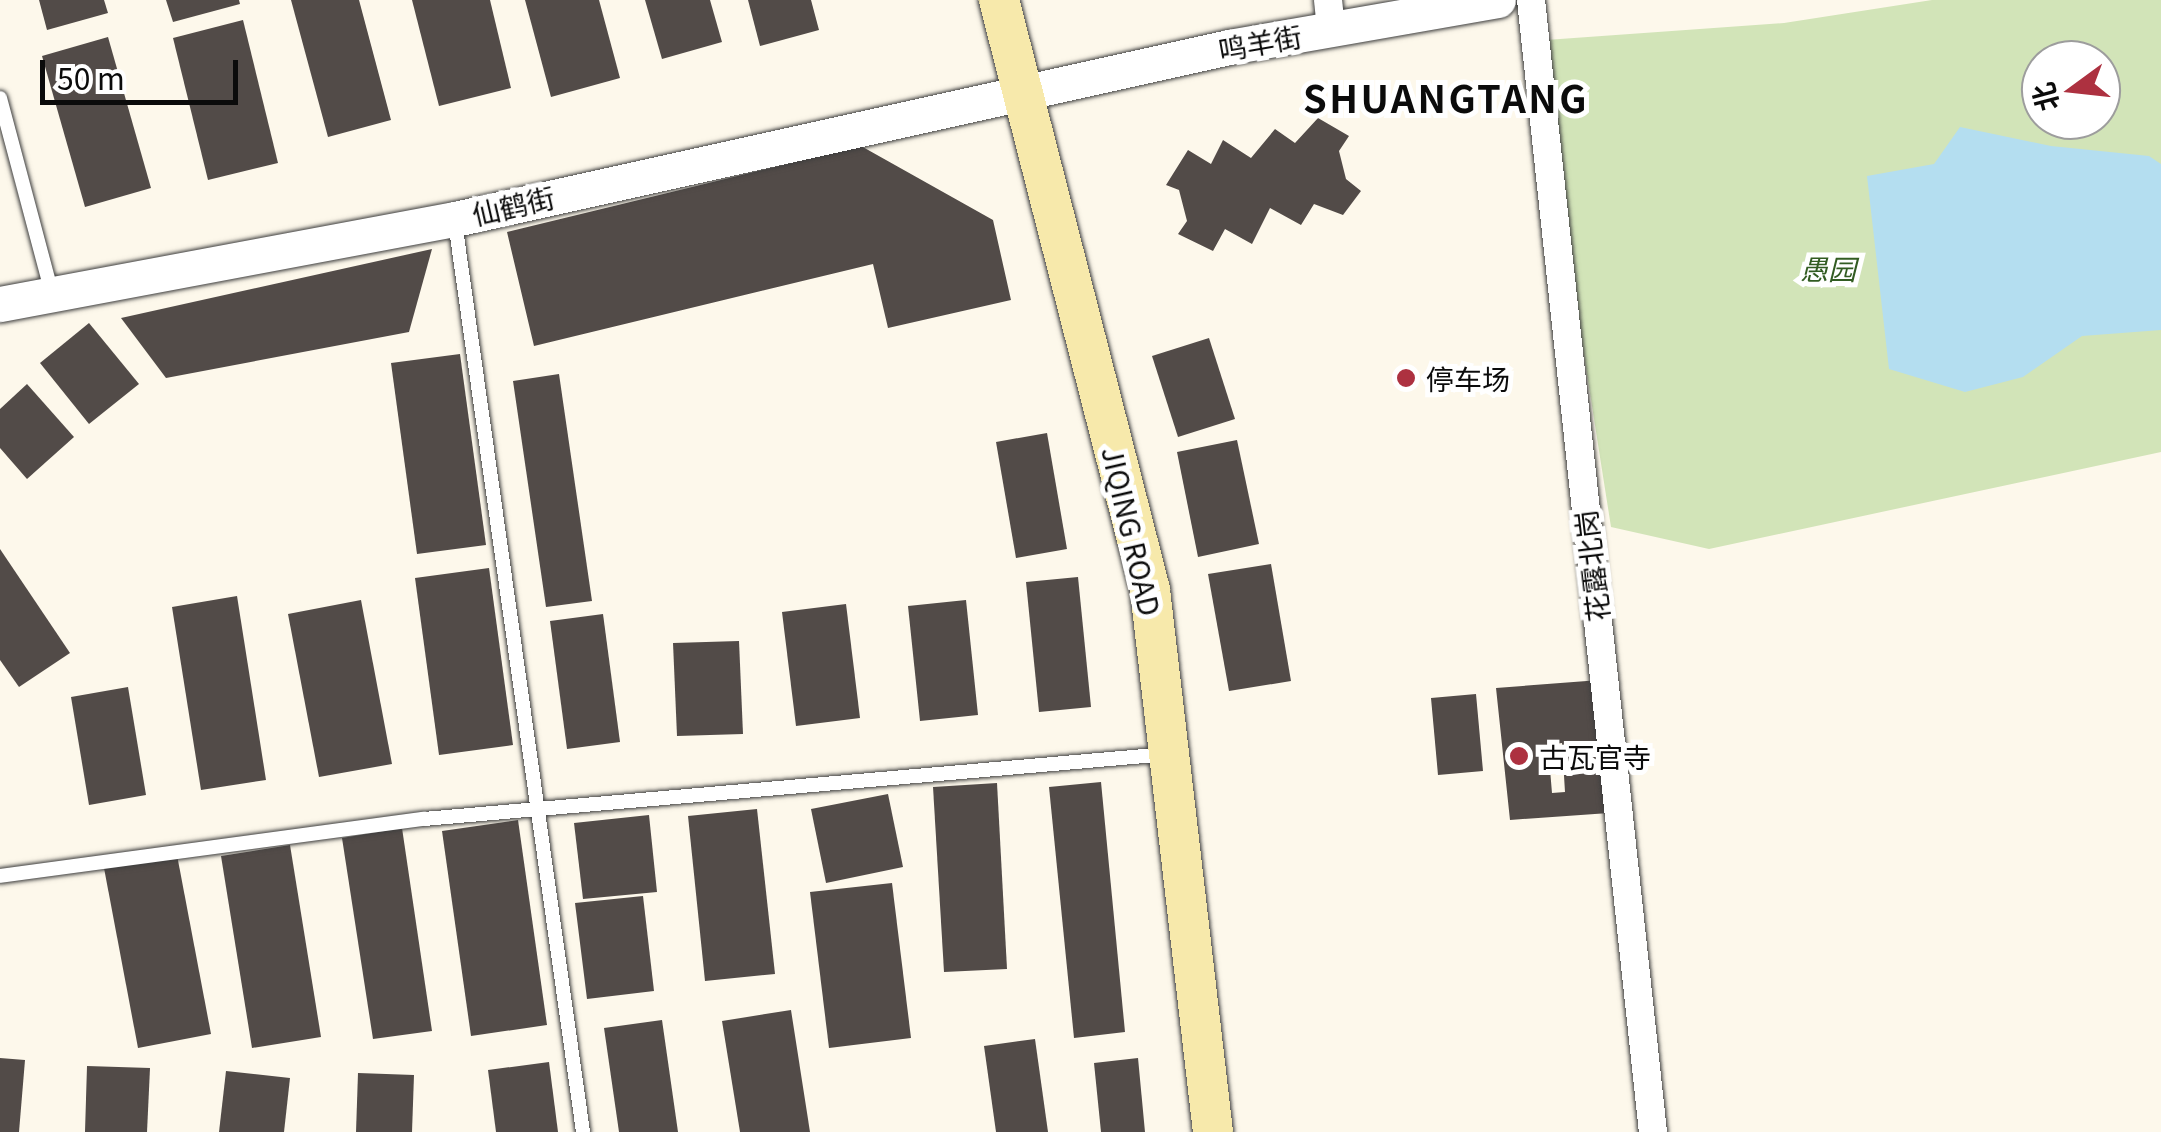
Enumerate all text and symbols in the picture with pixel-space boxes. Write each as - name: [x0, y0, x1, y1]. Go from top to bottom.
- street label: 鸣羊街: [1216, 18, 1304, 66]
- scale bar: [45, 40, 242, 102]
- north arrow: [2021, 40, 2121, 140]
- text: 50 m: [57, 55, 125, 99]
- district label: SHUANGTANG: [1303, 74, 1589, 120]
- text: 北: [2021, 79, 2067, 116]
- street label: 仙鹤街: [468, 179, 558, 231]
- park label: 愚园: [1800, 251, 1856, 285]
- place label: 停车场: [1426, 361, 1510, 395]
- marker: 停车场: [1395, 367, 1417, 389]
- street label: JIQING ROAD: [1096, 443, 1168, 619]
- street label: 花露北岗: [1568, 508, 1614, 624]
- place label: 古瓦官寺: [1539, 739, 1651, 773]
- marker: 古瓦官寺: [1508, 745, 1530, 767]

